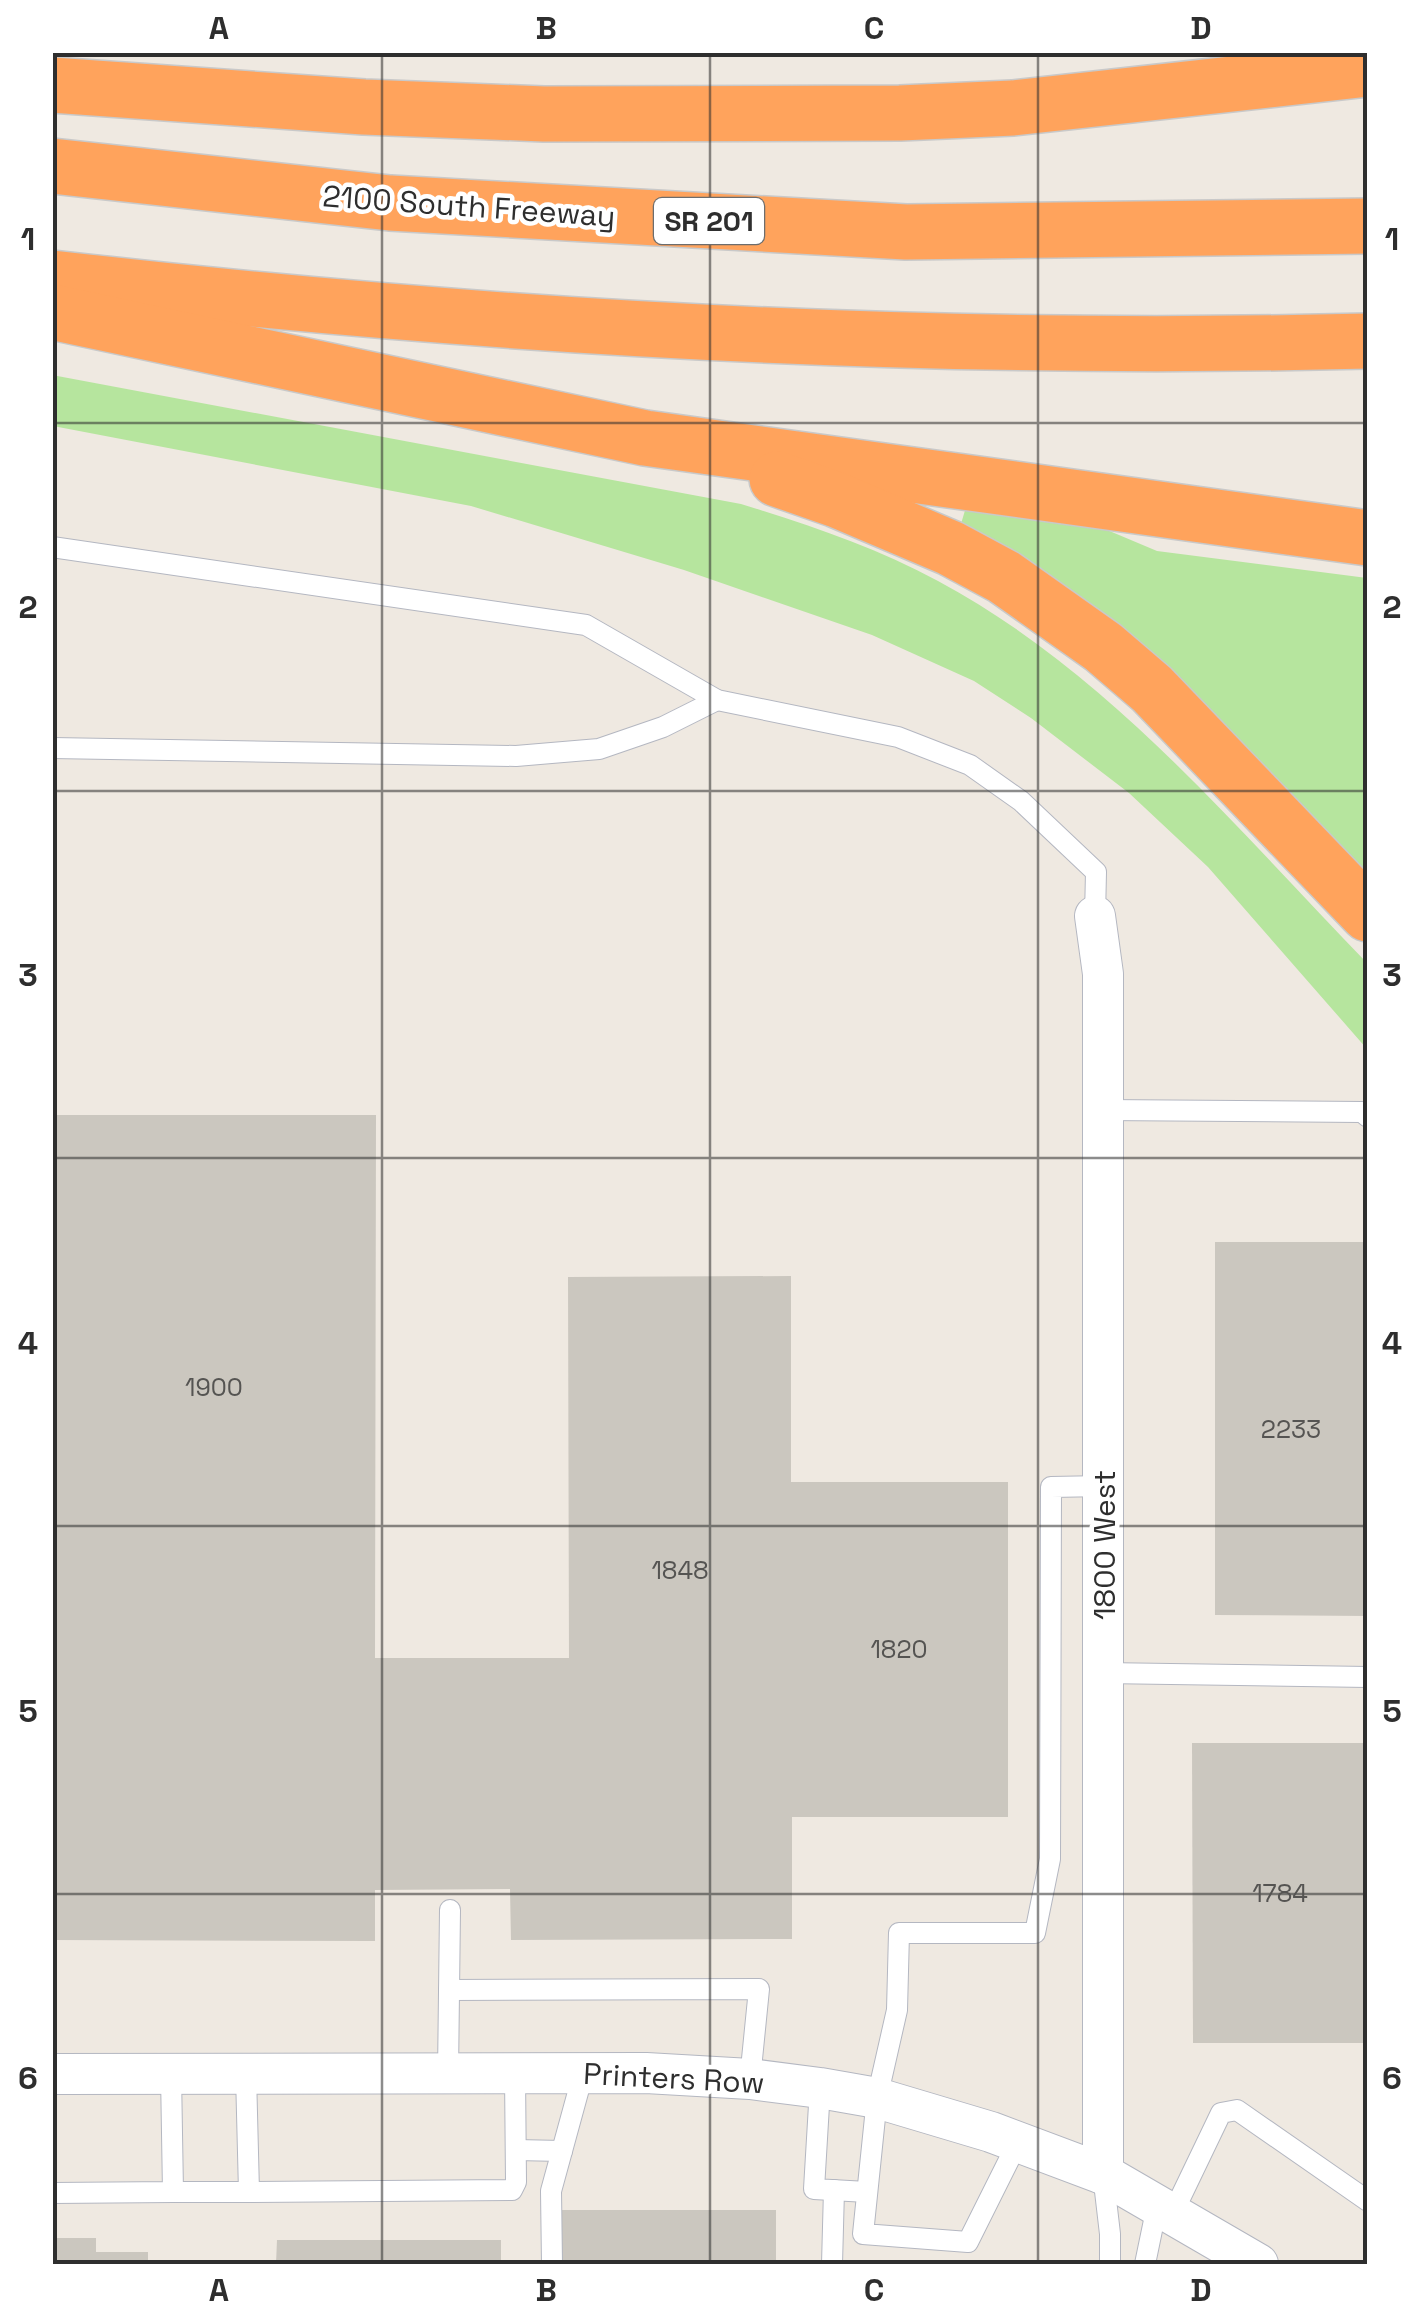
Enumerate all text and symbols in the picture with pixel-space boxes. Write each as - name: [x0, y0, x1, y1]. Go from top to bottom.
- text: A: [209, 8, 229, 48]
- text: B: [535, 8, 557, 48]
- text: C: [864, 8, 884, 48]
- text: D: [1190, 8, 1212, 48]
- street label: 2100 South Freeway: [321, 176, 617, 236]
- road number: SR 201: [654, 198, 764, 244]
- text: 1: [21, 219, 35, 259]
- text: 1: [1385, 219, 1399, 259]
- text: 2: [18, 587, 38, 627]
- text: 2: [1382, 587, 1402, 627]
- text: 3: [18, 955, 38, 995]
- text: 3: [1382, 955, 1402, 995]
- text: 4: [18, 1323, 38, 1363]
- text: 4: [1382, 1323, 1402, 1363]
- house number: 1900: [185, 1371, 243, 1403]
- house number: 2233: [1261, 1413, 1321, 1445]
- street label: 1800 West: [1085, 1470, 1124, 1620]
- house number: 1848: [651, 1554, 709, 1586]
- house number: 1820: [870, 1633, 928, 1665]
- text: 5: [18, 1691, 38, 1731]
- text: 5: [1382, 1691, 1402, 1731]
- house number: 1784: [1252, 1877, 1308, 1909]
- street label: Printers Row: [582, 2054, 766, 2102]
- text: 6: [18, 2058, 38, 2098]
- text: 6: [1382, 2058, 1402, 2098]
- text: A: [209, 2270, 229, 2310]
- text: B: [535, 2270, 557, 2310]
- text: C: [864, 2270, 884, 2310]
- text: D: [1190, 2270, 1212, 2310]

